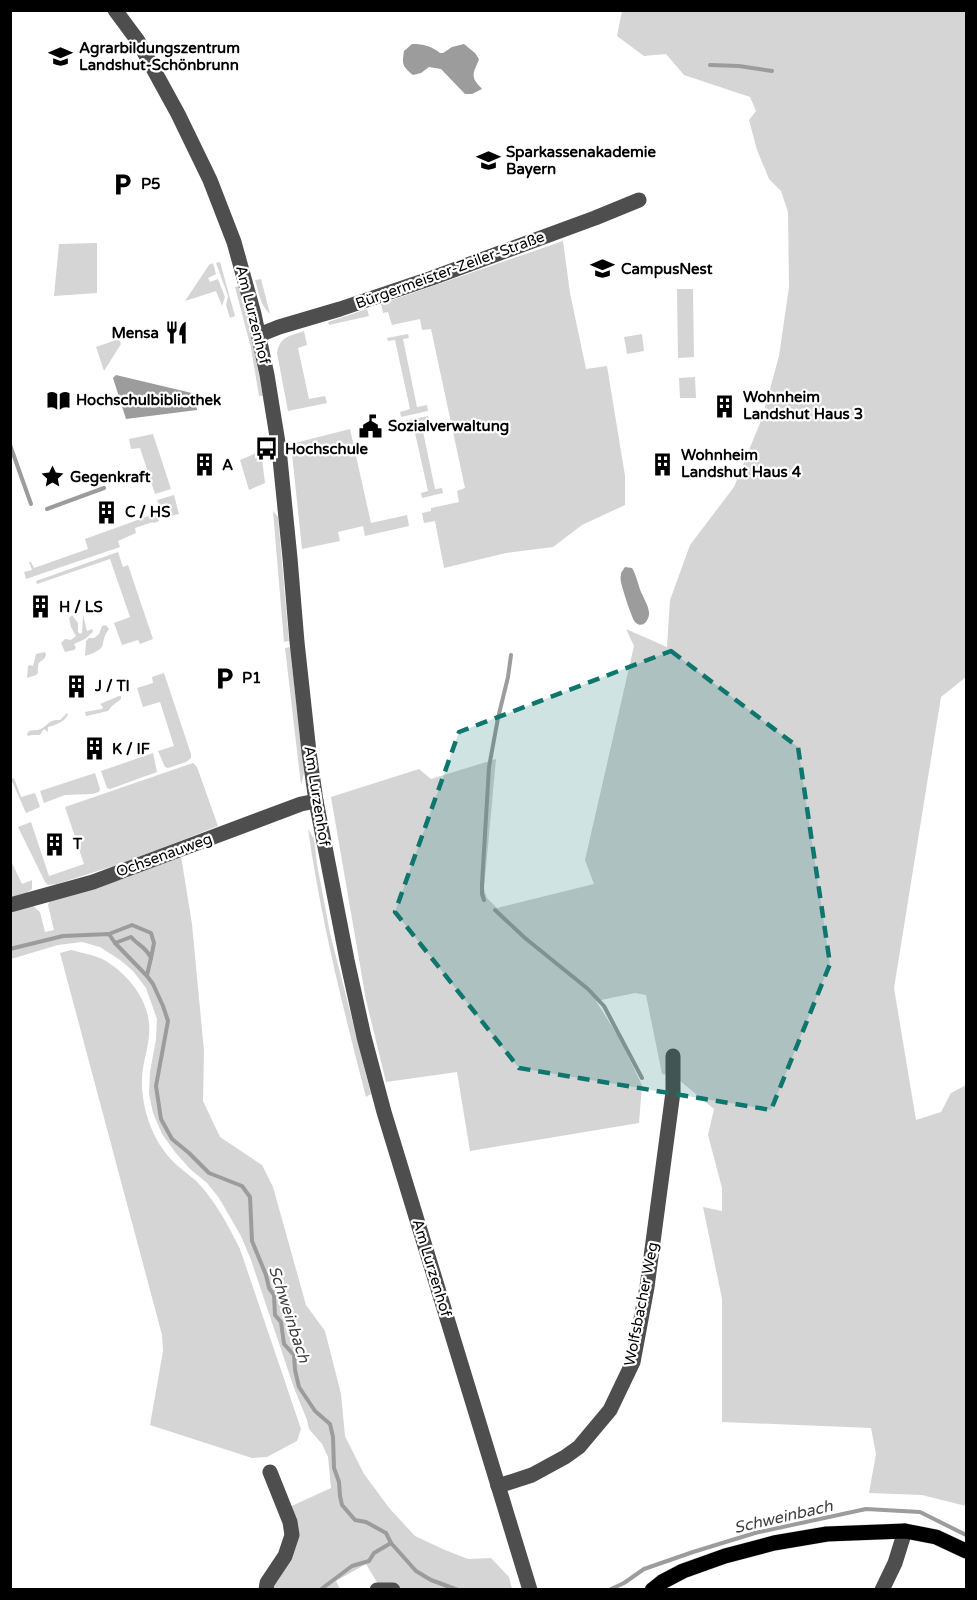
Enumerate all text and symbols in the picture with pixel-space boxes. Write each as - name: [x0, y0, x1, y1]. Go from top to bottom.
- place label: Agrarbildungszentrum Landshut-Schönbrunn: [79, 39, 240, 74]
- school or university icon: Agrarbildungszentrum Landshut-Schönbrunn: [48, 44, 74, 70]
- place label: Sparkassenakademie Bayern: [506, 143, 657, 179]
- school or university icon: Sparkassenakademie Bayern: [475, 148, 501, 174]
- parking icon: P5: [110, 171, 136, 197]
- place label: P5: [141, 175, 161, 193]
- street label: Bürgermeister-Zeiler-Straße: [353, 227, 547, 313]
- school or university icon: CampusNest: [590, 256, 616, 282]
- place label: CampusNest: [621, 260, 713, 279]
- street label: Am Lurzenhof: [232, 264, 274, 367]
- restaurant icon: Mensa: [164, 320, 190, 346]
- place label: Mensa: [111, 324, 159, 342]
- library icon: Hochschulbibliothek: [45, 387, 71, 413]
- place label: Wohnheim Landshut Haus 3: [743, 388, 863, 423]
- place label: Hochschulbibliothek: [76, 391, 221, 409]
- building icon: Wohnheim Landshut Haus 3: [712, 393, 738, 419]
- public building icon: Sozialverwaltung: [357, 413, 383, 439]
- place label: Sozialverwaltung: [388, 417, 509, 436]
- bus stop icon: Hochschule: [254, 436, 280, 462]
- place label: Hochschule: [285, 440, 369, 458]
- place label: Wohnheim Landshut Haus 4: [681, 446, 802, 481]
- building icon: Wohnheim Landshut Haus 4: [650, 451, 676, 477]
- building icon: A: [191, 452, 217, 478]
- place label: A: [222, 456, 233, 474]
- place icon: Gegenkraft: [39, 464, 65, 490]
- place label: Gegenkraft: [70, 468, 151, 487]
- building icon: C / HS: [94, 499, 120, 525]
- place label: C / HS: [125, 503, 170, 521]
- building icon: H / LS: [28, 594, 54, 620]
- place label: H / LS: [59, 598, 103, 616]
- parking icon: P1: [211, 665, 237, 691]
- place label: P1: [242, 669, 262, 687]
- building icon: J / TI: [64, 673, 90, 699]
- place label: J / TI: [94, 677, 130, 695]
- building icon: K / IF: [81, 736, 107, 762]
- place label: K / IF: [112, 740, 150, 758]
- street label: Am Lurzenhof: [300, 745, 334, 848]
- street label: Ochsenauweg: [113, 829, 215, 881]
- building icon: T: [42, 831, 68, 857]
- place label: T: [72, 835, 83, 853]
- street label: Am Lurzenhof: [409, 1217, 455, 1319]
- street label: Wolfsbacher Weg: [620, 1240, 662, 1368]
- water label: Schweinbach: [264, 1263, 315, 1366]
- water label: Schweinbach: [732, 1496, 836, 1538]

